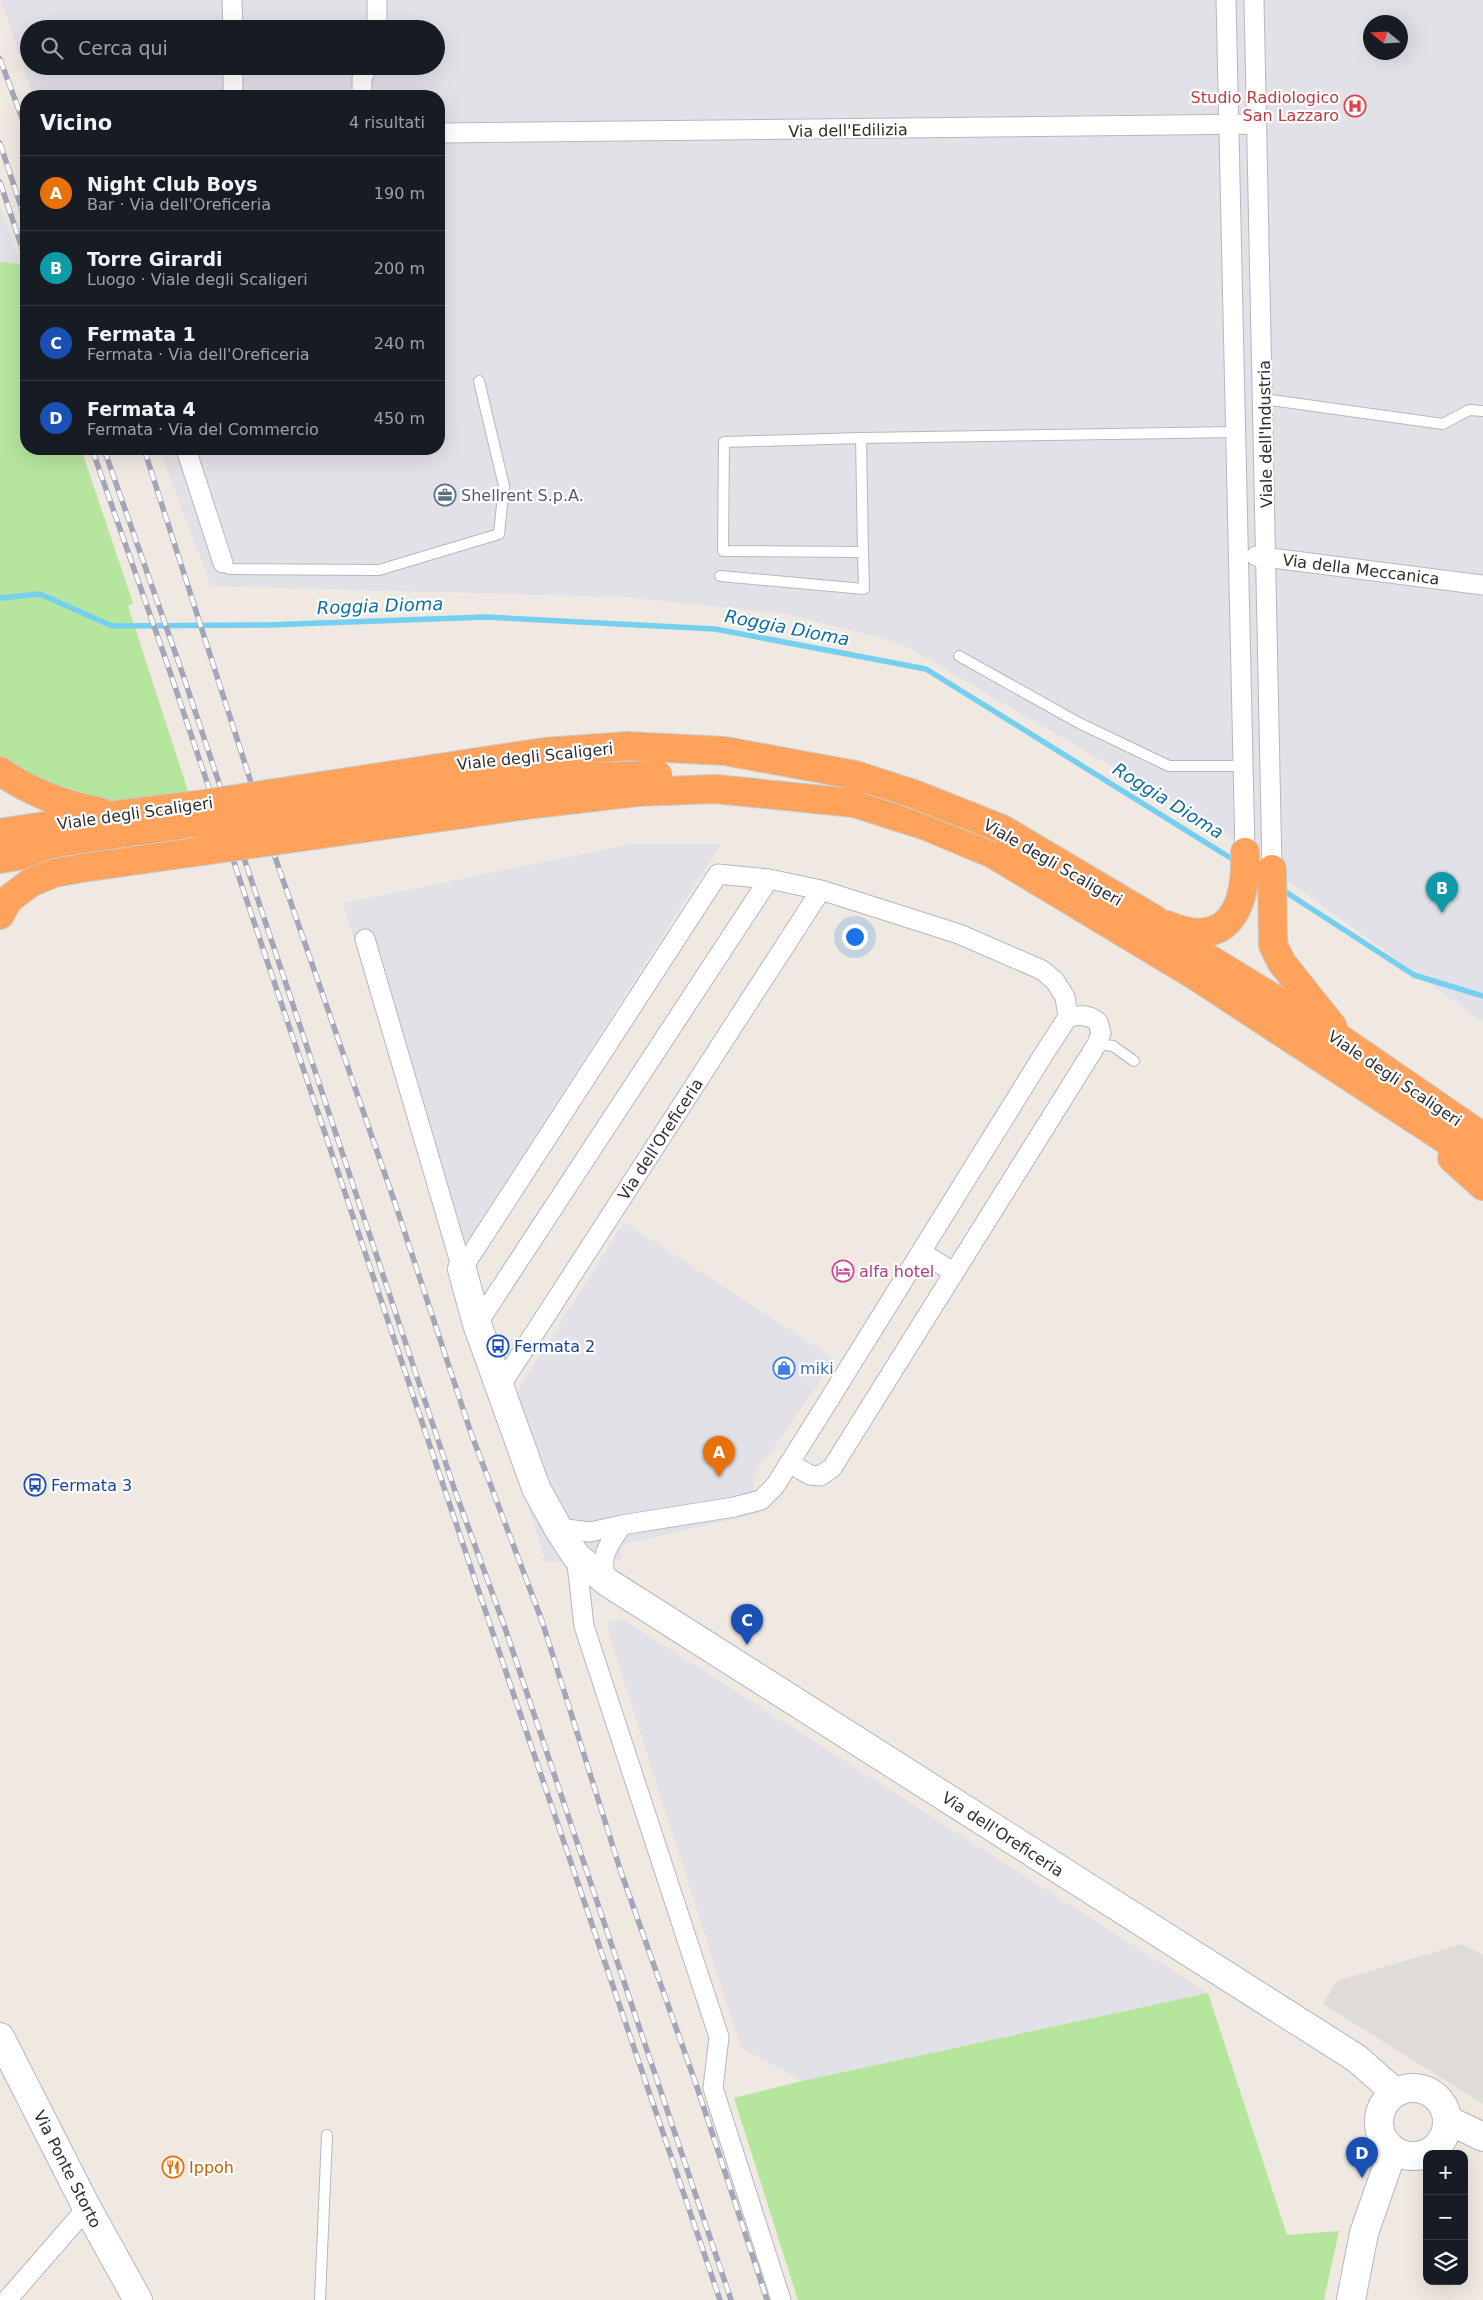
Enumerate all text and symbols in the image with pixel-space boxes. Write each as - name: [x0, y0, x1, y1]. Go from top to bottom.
- north arrow: [1363, 15, 1408, 60]
- search box: [20, 20, 445, 75]
- icon: search: [38, 34, 66, 62]
- text: Cerca qui: [78, 37, 168, 59]
- place label: Studio Radiologico San Lazzaro: [1191, 88, 1339, 125]
- hospital icon: Studio Radiologico San Lazzaro: [1343, 94, 1367, 118]
- text: Vicino: [40, 111, 112, 135]
- text: 4 risultati: [349, 113, 425, 132]
- street label: Via dell'Edilizia: [788, 120, 908, 141]
- text: Night Club Boys: [87, 173, 258, 195]
- text: A: [50, 184, 62, 203]
- text: 190 m: [374, 184, 425, 203]
- text: Bar · Via dell'Oreficeria: [87, 195, 271, 214]
- text: Torre Girardi: [87, 248, 223, 270]
- text: B: [50, 259, 62, 278]
- text: 200 m: [374, 259, 425, 278]
- text: Luogo · Viale degli Scaligeri: [87, 270, 308, 289]
- text: Fermata 1: [87, 323, 196, 345]
- text: C: [50, 334, 62, 353]
- text: 240 m: [374, 334, 425, 353]
- text: Fermata · Via dell'Oreficeria: [87, 345, 310, 364]
- street label: Viale dell'Industria: [1255, 360, 1276, 508]
- text: Fermata 4: [87, 398, 196, 420]
- text: D: [49, 409, 63, 428]
- text: 450 m: [374, 409, 425, 428]
- text: Fermata · Via del Commercio: [87, 420, 319, 439]
- office icon: Shellrent S.p.A.: [433, 483, 457, 507]
- place label: Shellrent S.p.A.: [461, 486, 584, 505]
- street label: Via della Meccanica: [1281, 550, 1440, 589]
- water label: Roggia Dioma: [316, 593, 444, 618]
- water label: Roggia Dioma: [723, 605, 851, 650]
- street label: Viale degli Scaligeri: [456, 739, 614, 774]
- water label: Roggia Dioma: [1109, 758, 1227, 843]
- street label: Viale degli Scaligeri: [56, 793, 214, 834]
- street label: Viale degli Scaligeri: [980, 815, 1125, 910]
- pin: B: [1426, 872, 1458, 913]
- your location: [842, 924, 868, 950]
- street label: Viale degli Scaligeri: [1324, 1027, 1465, 1130]
- street label: Via dell'Oreficeria: [614, 1075, 707, 1204]
- hotel icon: alfa hotel: [831, 1259, 855, 1283]
- place label: alfa hotel: [859, 1262, 934, 1281]
- bus stop icon: Fermata 2: [486, 1334, 510, 1358]
- place label: Fermata 2: [514, 1337, 595, 1356]
- shop icon: miki: [772, 1356, 796, 1380]
- place label: miki: [800, 1359, 834, 1378]
- pin: A: [703, 1436, 735, 1477]
- bus stop icon: Fermata 3: [23, 1473, 47, 1497]
- place label: Fermata 3: [51, 1476, 132, 1495]
- pin: C: [731, 1604, 763, 1645]
- street label: Via dell'Oreficeria: [938, 1788, 1067, 1881]
- street label: Via Ponte Storto: [30, 2107, 105, 2231]
- pin: D: [1346, 2137, 1378, 2178]
- map controls: [1423, 2150, 1468, 2285]
- button: +: [1423, 2150, 1468, 2195]
- restaurant icon: Ippoh: [161, 2155, 185, 2179]
- place label: Ippoh: [189, 2158, 234, 2177]
- button: −: [1423, 2195, 1468, 2240]
- button: layers: [1423, 2240, 1468, 2285]

